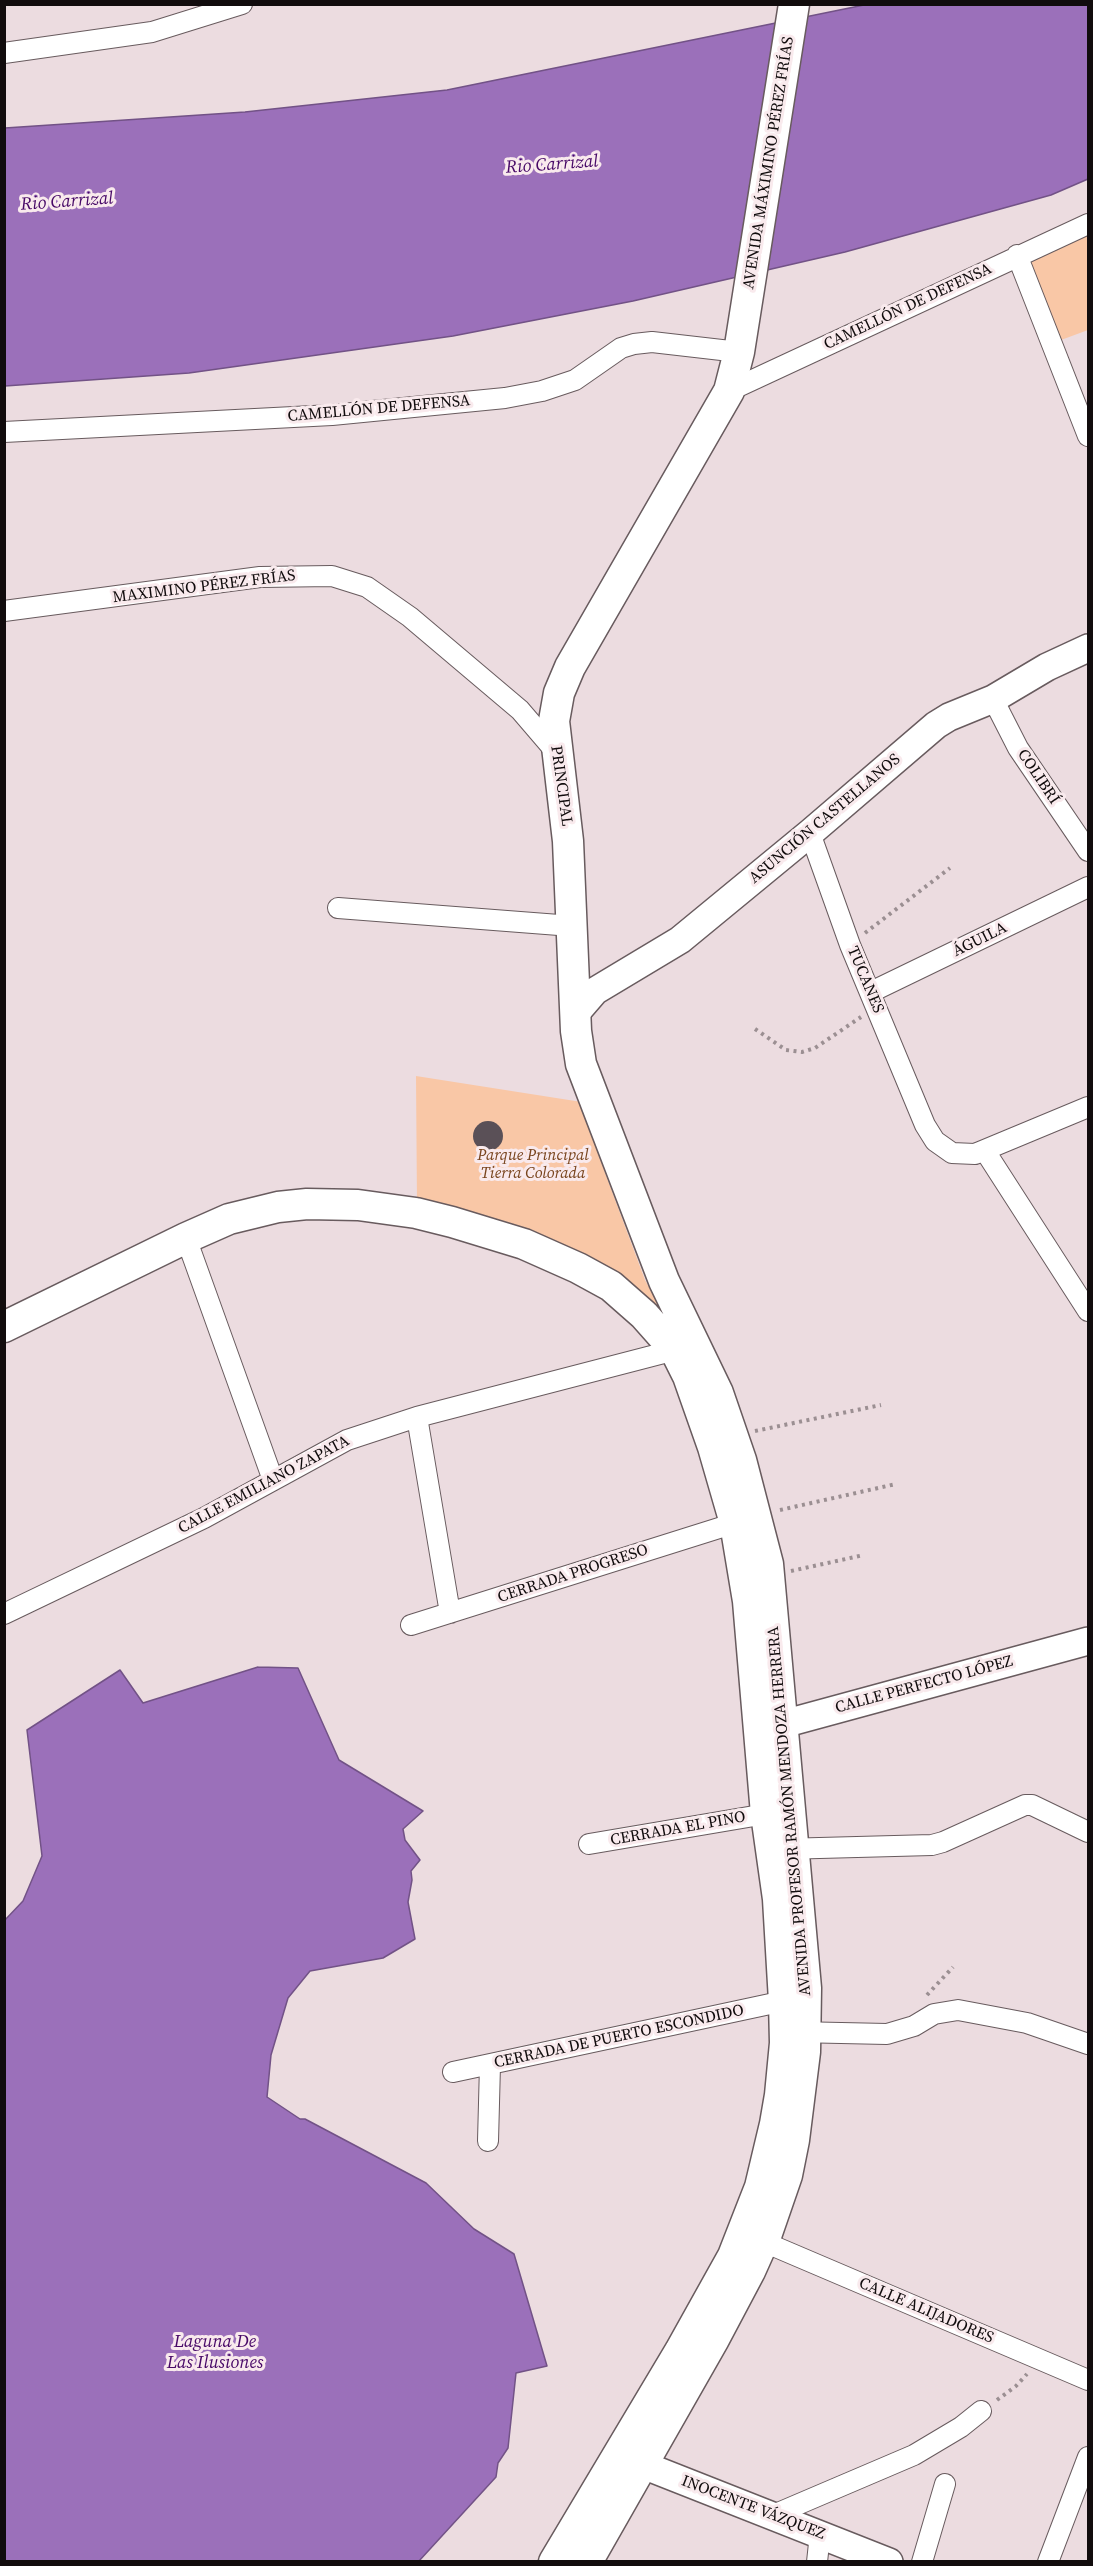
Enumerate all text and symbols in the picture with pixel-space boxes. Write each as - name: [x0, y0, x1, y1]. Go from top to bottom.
- street label: AVENIDA MÁXIMINO PÉREZ FRÍAS: [740, 35, 798, 291]
- water label: Rio Carrizal: [505, 151, 599, 179]
- water label: Rio Carrizal: [20, 188, 114, 216]
- street label: CAMELLÓN DE DEFENSA: [821, 260, 995, 354]
- street label: CAMELLÓN DE DEFENSA: [287, 391, 471, 427]
- street label: MAXIMINO PÉREZ FRÍAS: [112, 566, 296, 608]
- street label: PRINCIPAL: [546, 744, 576, 828]
- street label: COLIBRÍ: [1013, 746, 1063, 808]
- street label: ASUNCIÓN CASTELLANOS: [745, 750, 905, 888]
- street label: ÁGUILA: [950, 919, 1010, 961]
- street label: TUCANES: [842, 944, 888, 1016]
- park label: Parque Principal Tierra Colorada: [477, 1146, 589, 1184]
- street label: CALLE EMILIANO ZAPATA: [175, 1432, 353, 1538]
- street label: CERRADA PROGRESO: [495, 1541, 651, 1607]
- street label: AVENIDA PROFESOR RAMÓN MENDOZA HERRERA: [764, 1625, 816, 1997]
- street label: CALLE PERFECTO LÓPEZ: [833, 1652, 1015, 1718]
- street label: CERRADA EL PINO: [609, 1808, 747, 1850]
- street label: CERRADA DE PUERTO ESCONDIDO: [492, 2001, 746, 2073]
- street label: CALLE ALIJADORES: [856, 2274, 996, 2348]
- water label: Laguna De Las Ilusiones: [167, 2331, 263, 2374]
- street label: INOCENTE VÁZQUEZ: [678, 2472, 828, 2544]

